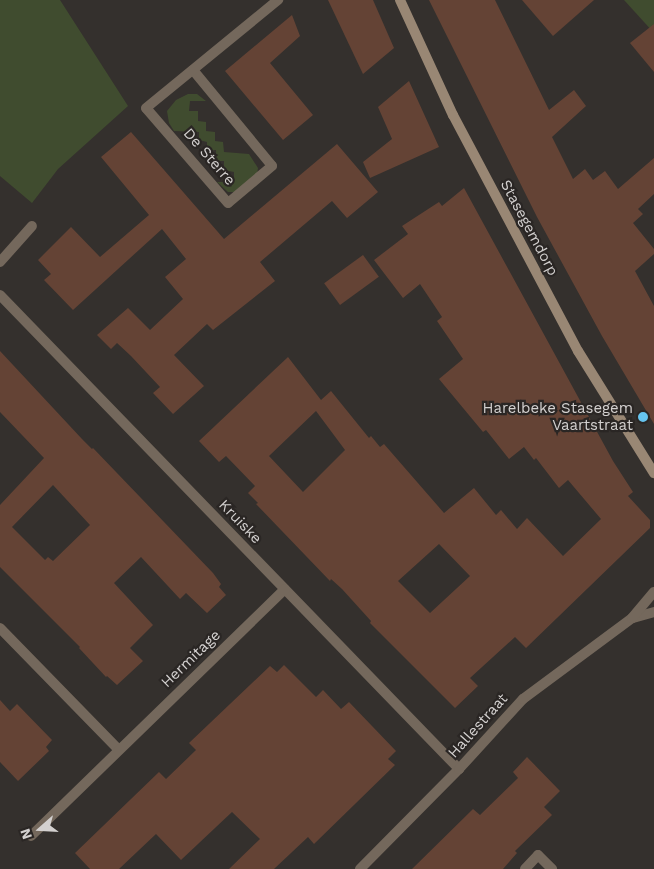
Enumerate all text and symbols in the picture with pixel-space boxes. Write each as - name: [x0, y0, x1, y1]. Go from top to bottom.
- street label: De Sterre: [179, 125, 239, 189]
- street label: Stasegemdorp: [496, 177, 562, 279]
- place label: Harelbeke Stasegem Vaartstraat: [483, 399, 633, 434]
- marker: Harelbeke Stasegem Vaartstraat: [637, 411, 649, 423]
- street label: Kruiske: [215, 496, 265, 548]
- street label: Hermitage: [158, 626, 224, 692]
- street label: Hallestraat: [444, 690, 512, 762]
- north arrow: [15, 804, 65, 854]
- text: N: [17, 826, 35, 841]

